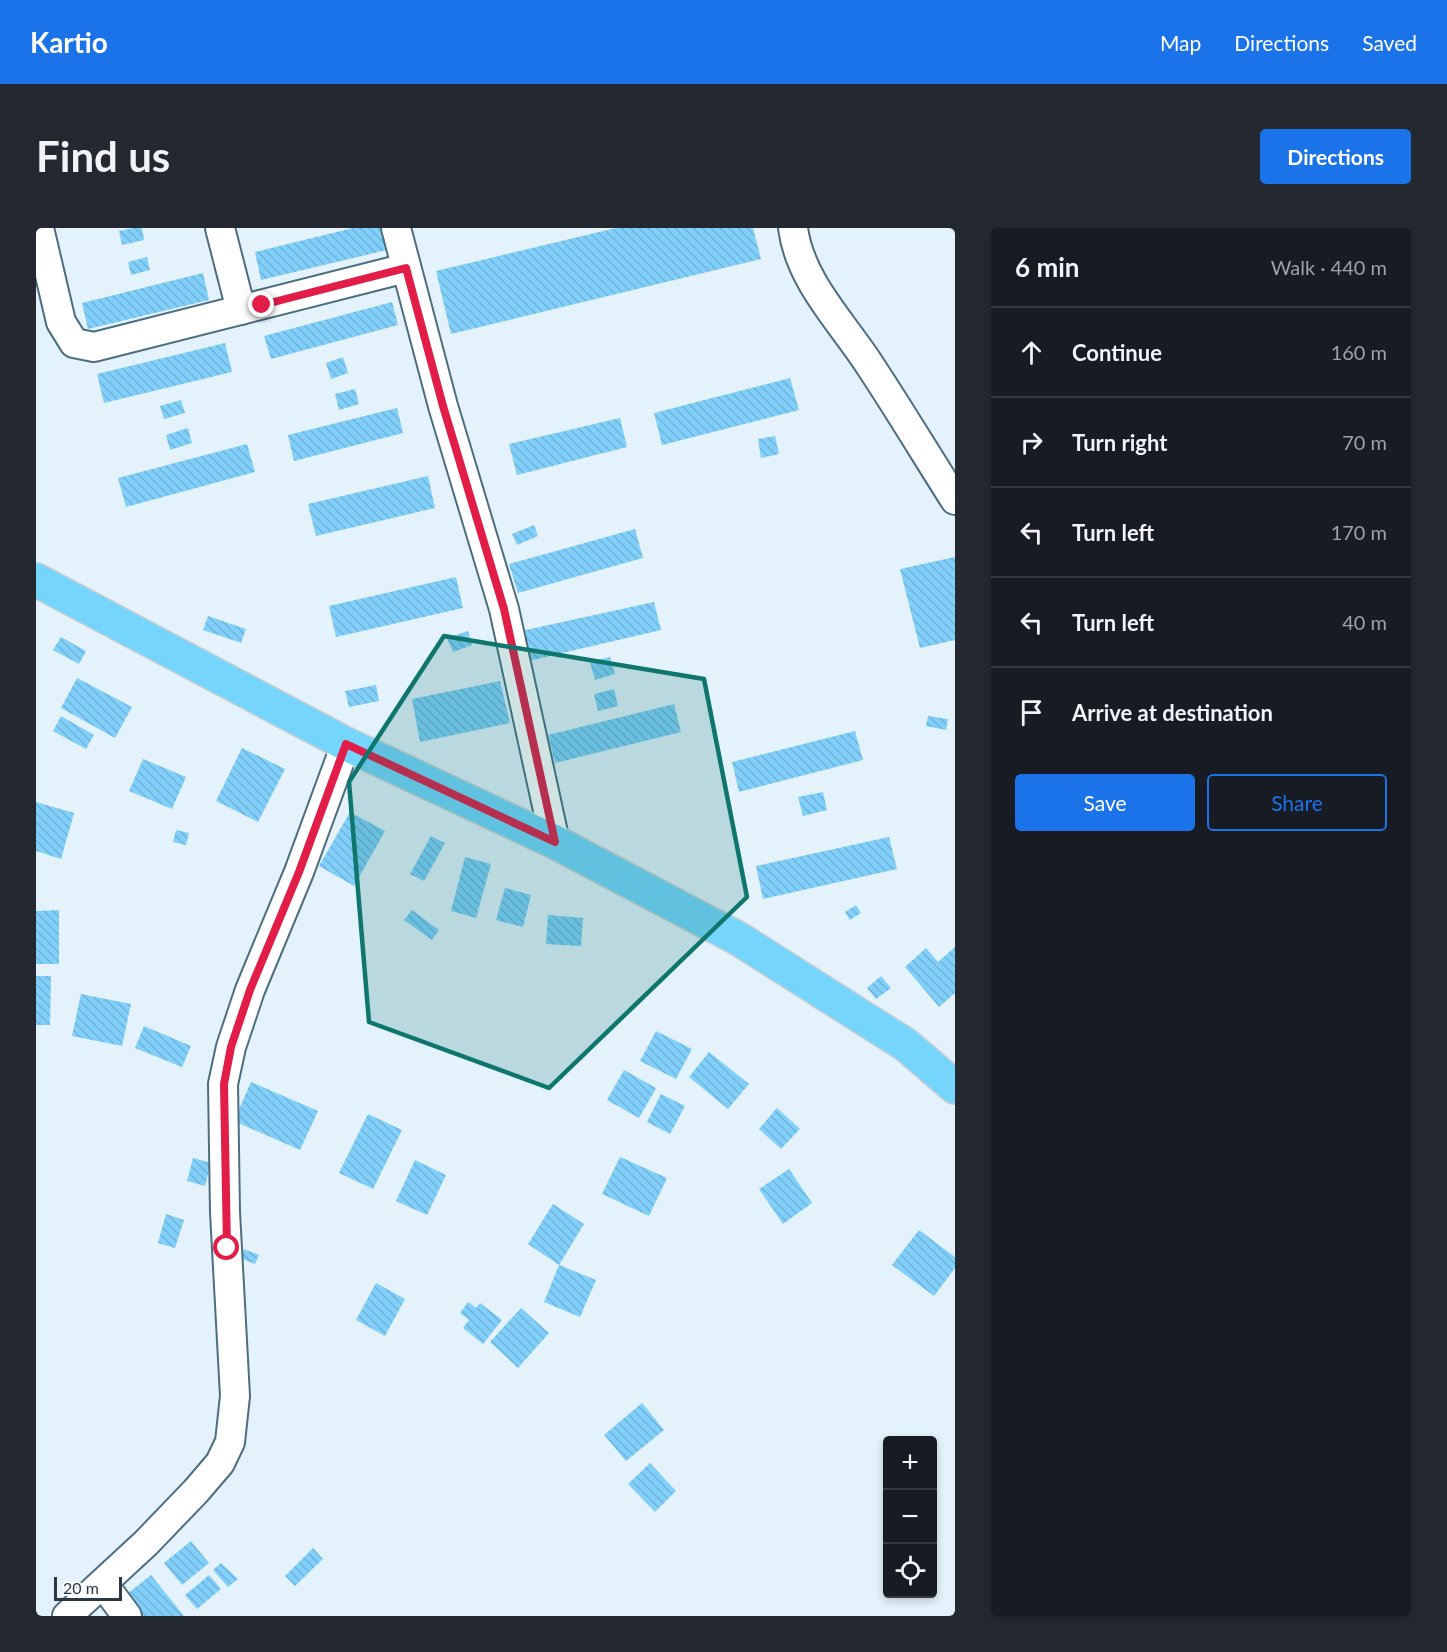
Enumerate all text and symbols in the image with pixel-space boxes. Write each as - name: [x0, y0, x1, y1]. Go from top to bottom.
- text: Kartio: [30, 25, 108, 59]
- text: Map: [1160, 30, 1201, 55]
- text: Directions: [1234, 30, 1329, 55]
- text: Saved: [1362, 30, 1417, 55]
- button: Directions: [1260, 129, 1411, 184]
- text: Find us: [36, 131, 170, 181]
- text: 6 min: [1015, 251, 1079, 283]
- text: Walk · 440 m: [1271, 255, 1387, 279]
- route end: [248, 291, 274, 317]
- icon: ahead: [1015, 336, 1048, 369]
- text: Continue: [1072, 339, 1162, 366]
- text: 160 m: [1331, 340, 1387, 364]
- icon: right: [1015, 426, 1048, 459]
- text: Turn right: [1072, 429, 1167, 456]
- text: 70 m: [1342, 430, 1387, 454]
- icon: left: [1015, 516, 1048, 549]
- text: Turn left: [1072, 519, 1154, 546]
- text: 170 m: [1331, 520, 1387, 544]
- icon: left: [1015, 606, 1048, 639]
- text: Turn left: [1072, 609, 1154, 636]
- text: 40 m: [1342, 610, 1387, 634]
- icon: arrive: [1015, 696, 1048, 729]
- text: Arrive at destination: [1072, 699, 1273, 726]
- button: Save: [1015, 774, 1195, 831]
- button: Share: [1207, 774, 1387, 831]
- route start: [213, 1234, 239, 1260]
- map controls: [883, 1436, 937, 1598]
- button: +: [883, 1436, 937, 1490]
- button: −: [883, 1490, 937, 1544]
- button: locate: [883, 1544, 937, 1598]
- scale bar: [54, 1574, 122, 1602]
- text: 20 m: [63, 1578, 99, 1597]

